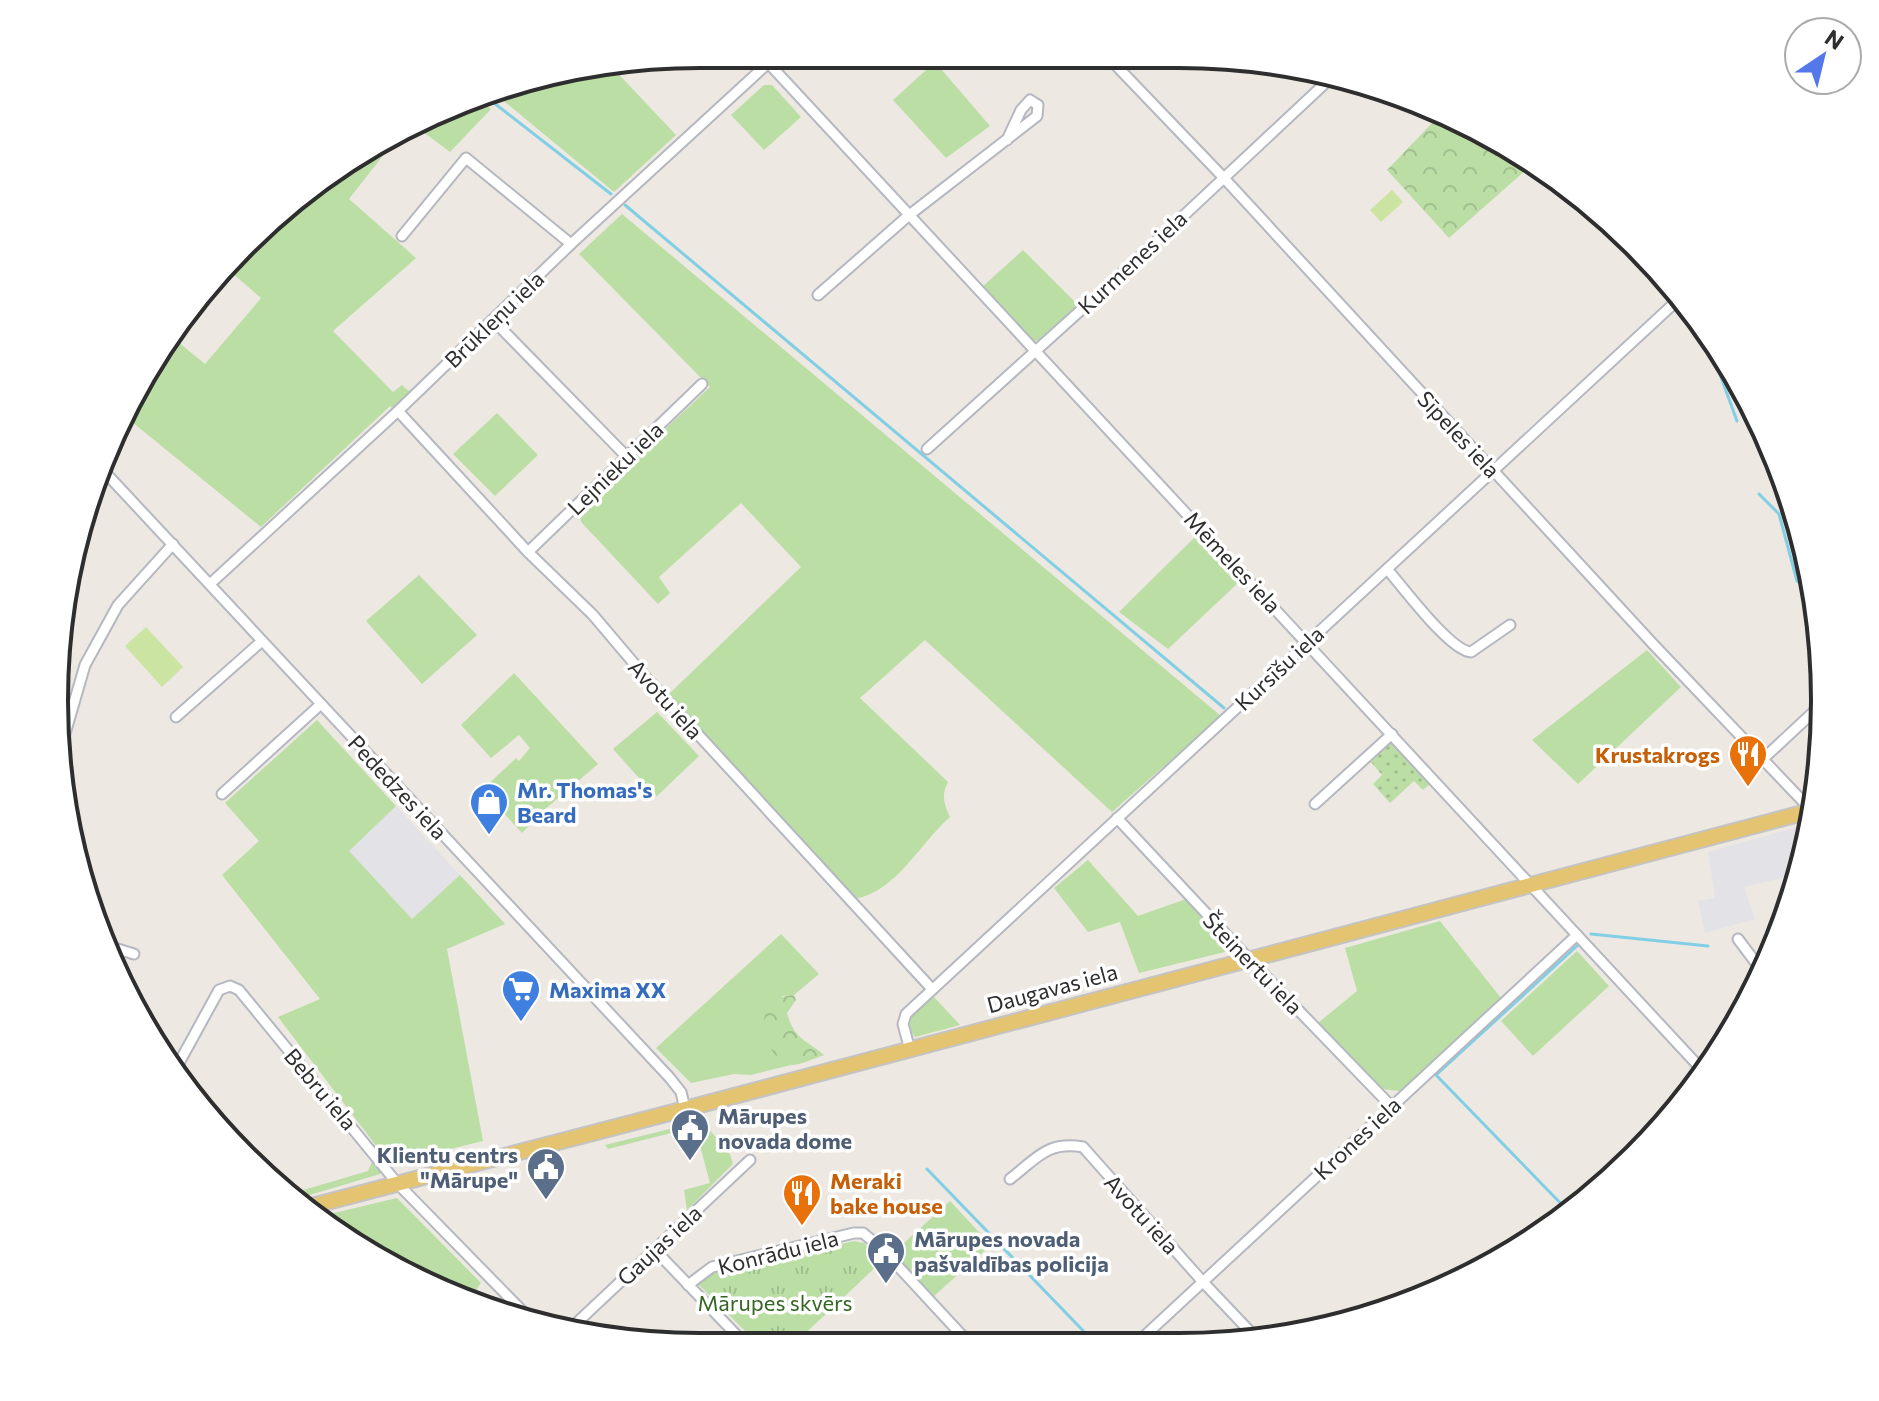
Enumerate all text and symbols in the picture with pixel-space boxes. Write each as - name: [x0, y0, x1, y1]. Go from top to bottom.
- north arrow: [1783, 16, 1863, 96]
- text: N: [1820, 23, 1849, 55]
- street label: Kurmenes iela: [1072, 205, 1192, 319]
- street label: Brūkleņu iela: [439, 265, 550, 374]
- street label: Sīpeles iela: [1412, 385, 1506, 483]
- street label: Lejnieku iela: [562, 416, 668, 520]
- street label: Mēmeles iela: [1179, 506, 1287, 618]
- street label: Kursīšu iela: [1229, 620, 1329, 716]
- street label: Avotu iela: [623, 654, 709, 744]
- street label: Pededzes iela: [343, 729, 453, 845]
- restaurant icon: Krustakrogs: [1727, 733, 1769, 788]
- place label: Krustakrogs: [1595, 741, 1720, 768]
- place label: Mr. Thomas's Beard: [517, 776, 653, 828]
- shop icon: Mr. Thomas's Beard: [468, 781, 510, 836]
- street label: Šteinertu iela: [1198, 906, 1308, 1020]
- street label: Daugavas iela: [984, 958, 1120, 1018]
- supermarket icon: Maxima XX: [500, 968, 542, 1023]
- place label: Maxima XX: [549, 976, 667, 1003]
- street label: Bebru iela: [279, 1043, 363, 1135]
- street label: Krones iela: [1308, 1091, 1406, 1185]
- place label: Mārupes novada dome: [718, 1102, 852, 1154]
- public building icon: Mārupes novada dome: [669, 1107, 711, 1162]
- place label: Klientu centrs "Mārupe": [377, 1141, 518, 1193]
- public building icon: Klientu centrs "Mārupe": [525, 1146, 567, 1201]
- place label: Meraki bake house: [830, 1167, 943, 1219]
- street label: Avotu iela: [1099, 1169, 1185, 1259]
- restaurant icon: Meraki bake house: [781, 1172, 823, 1227]
- street label: Gaujas iela: [611, 1199, 707, 1291]
- street label: Konrādu iela: [715, 1224, 841, 1280]
- place label: Mārupes novada pašvaldības policija: [914, 1225, 1109, 1277]
- public building icon: Mārupes novada pašvaldības policija: [865, 1230, 907, 1285]
- park label: Mārupes skvērs: [697, 1289, 853, 1316]

